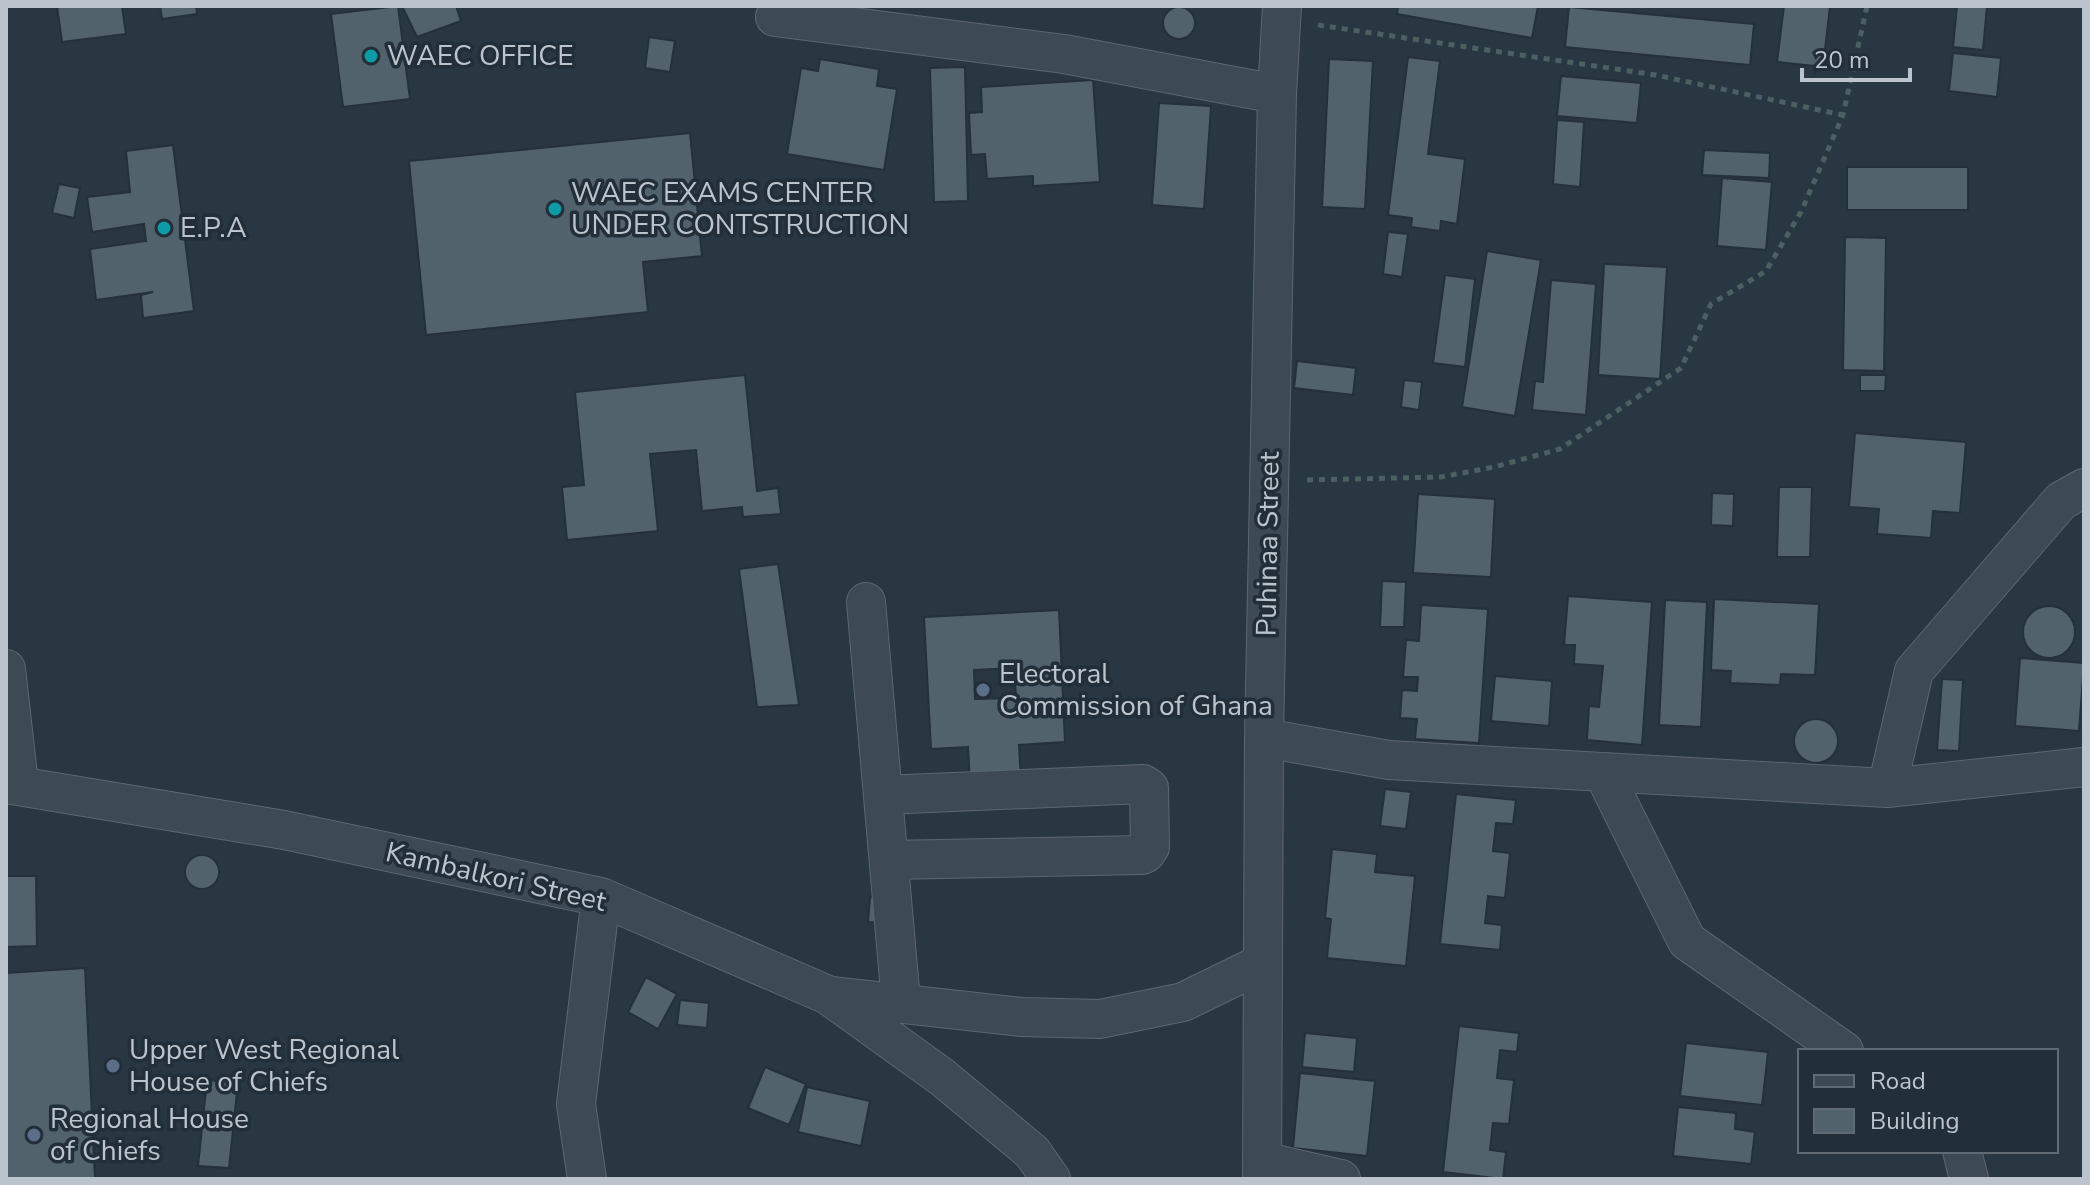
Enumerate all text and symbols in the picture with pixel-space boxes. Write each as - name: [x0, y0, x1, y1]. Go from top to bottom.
- scale bar: [1802, 32, 1910, 82]
- place label: WAEC OFFICE: [387, 37, 574, 75]
- text: 20 m: [1814, 44, 1870, 76]
- marker: WAEC OFFICE: [362, 47, 380, 65]
- place label: WAEC EXAMS CENTER UNDER CONTSTRUCTION: [571, 174, 909, 244]
- marker: WAEC EXAMS CENTER UNDER CONTSTRUCTION: [546, 200, 564, 218]
- place label: E.P.A: [180, 209, 247, 247]
- marker: E.P.A: [155, 219, 173, 237]
- street label: Puhinaa Street: [1247, 451, 1289, 637]
- place label: Electoral Commission of Ghana: [999, 655, 1273, 725]
- marker: Electoral Commission of Ghana: [974, 681, 992, 699]
- street label: Kambalkori Street: [382, 833, 610, 921]
- place label: Upper West Regional House of Chiefs: [129, 1031, 400, 1101]
- legend: [1798, 1049, 2058, 1153]
- marker: Upper West Regional House of Chiefs: [104, 1057, 122, 1075]
- text: Road: [1870, 1065, 1926, 1097]
- place label: Regional House of Chiefs: [50, 1100, 249, 1170]
- text: Building: [1870, 1105, 1960, 1137]
- marker: Regional House of Chiefs: [25, 1126, 43, 1144]

